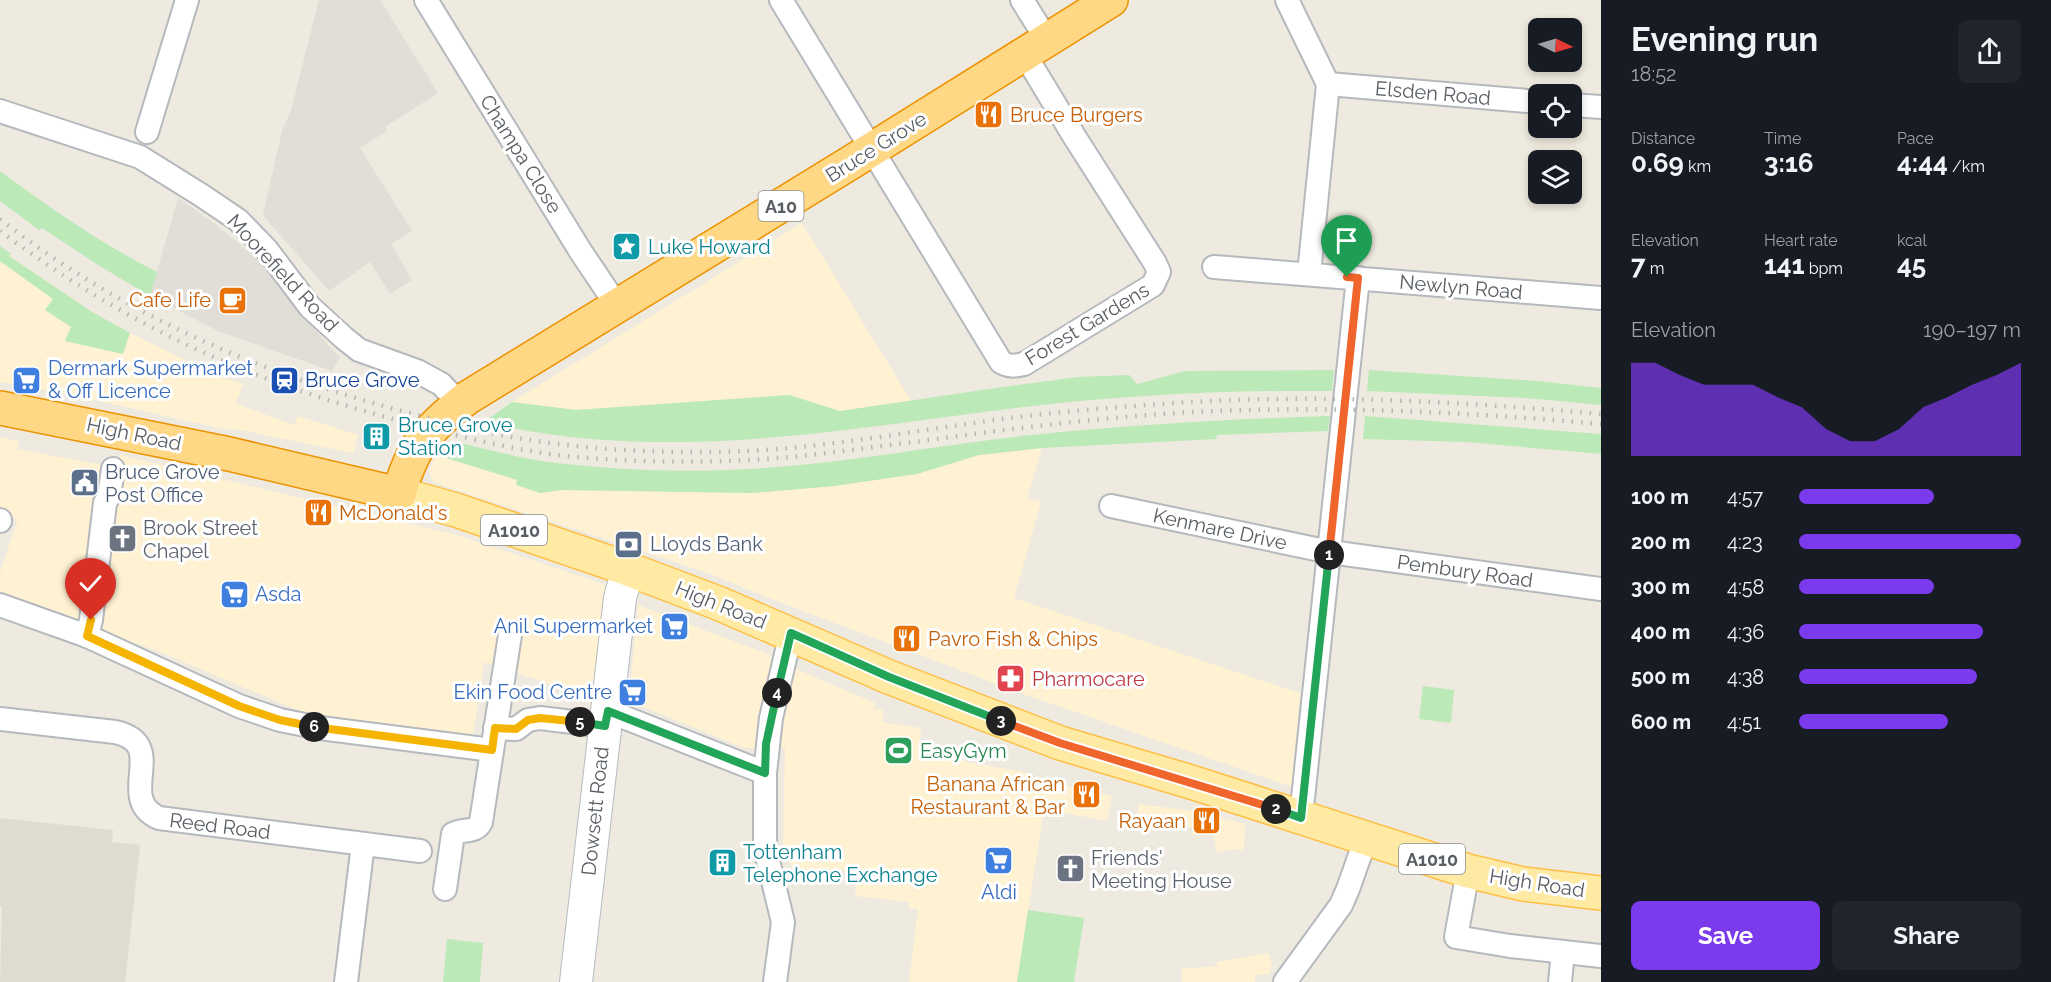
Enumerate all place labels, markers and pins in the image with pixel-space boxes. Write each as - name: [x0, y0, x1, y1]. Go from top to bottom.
- restaurant icon: Bruce Burgers: [973, 99, 1005, 131]
- place label: Bruce Burgers: [1010, 103, 1143, 127]
- pin: [1321, 215, 1372, 277]
- place icon: Luke Howard: [611, 231, 643, 263]
- place label: Luke Howard: [648, 235, 771, 259]
- cafe icon: Cafe Life: [216, 284, 248, 316]
- place label: Cafe Life: [129, 288, 211, 312]
- place label: Dermark Supermarket & Off Licence: [48, 356, 253, 403]
- supermarket icon: Dermark Supermarket & Off Licence: [11, 364, 43, 396]
- station icon: Bruce Grove: [268, 364, 300, 396]
- place label: Bruce Grove: [305, 368, 420, 392]
- place label: Bruce Grove Station: [398, 413, 513, 460]
- building icon: Bruce Grove Station: [361, 421, 393, 453]
- place label: Bruce Grove Post Office: [105, 460, 220, 507]
- public building icon: Bruce Grove Post Office: [68, 467, 100, 499]
- restaurant icon: McDonald's: [302, 497, 334, 529]
- place label: McDonald's: [339, 501, 447, 525]
- place label: Brook Street Chapel: [143, 516, 258, 563]
- church icon: Brook Street Chapel: [106, 523, 138, 555]
- bank icon: Lloyds Bank: [613, 528, 645, 560]
- place label: Lloyds Bank: [650, 532, 763, 556]
- pin: 1: [1314, 540, 1344, 570]
- pin: [65, 558, 116, 620]
- supermarket icon: Asda: [218, 578, 250, 610]
- place label: Asda: [255, 582, 301, 606]
- supermarket icon: Anil Supermarket: [658, 610, 690, 642]
- place label: Anil Supermarket: [494, 614, 653, 638]
- restaurant icon: Pavro Fish & Chips: [891, 623, 923, 655]
- place label: Pavro Fish & Chips: [928, 627, 1098, 651]
- pharmacy icon: Pharmocare: [995, 663, 1027, 695]
- place label: Pharmocare: [1032, 667, 1145, 691]
- supermarket icon: Ekin Food Centre: [617, 676, 649, 708]
- pin: 4: [762, 678, 792, 708]
- place label: Ekin Food Centre: [453, 680, 612, 704]
- pin: 3: [986, 706, 1016, 736]
- pin: 5: [565, 707, 595, 737]
- pin: 6: [299, 712, 329, 742]
- sports icon: EasyGym: [883, 735, 915, 767]
- place label: EasyGym: [920, 739, 1007, 763]
- place label: Banana African Restaurant & Bar: [910, 772, 1065, 819]
- restaurant icon: Banana African Restaurant & Bar: [1070, 779, 1102, 811]
- pin: 2: [1261, 794, 1291, 824]
- restaurant icon: Rayaan: [1191, 805, 1223, 837]
- place label: Rayaan: [1118, 809, 1186, 833]
- place label: Tottenham Telephone Exchange: [743, 840, 938, 887]
- supermarket icon: Aldi: [983, 845, 1015, 877]
- place label: Friends' Meeting House: [1091, 846, 1232, 893]
- building icon: Tottenham Telephone Exchange: [706, 847, 738, 879]
- church icon: Friends' Meeting House: [1054, 853, 1086, 885]
- place label: Aldi: [981, 880, 1017, 904]

